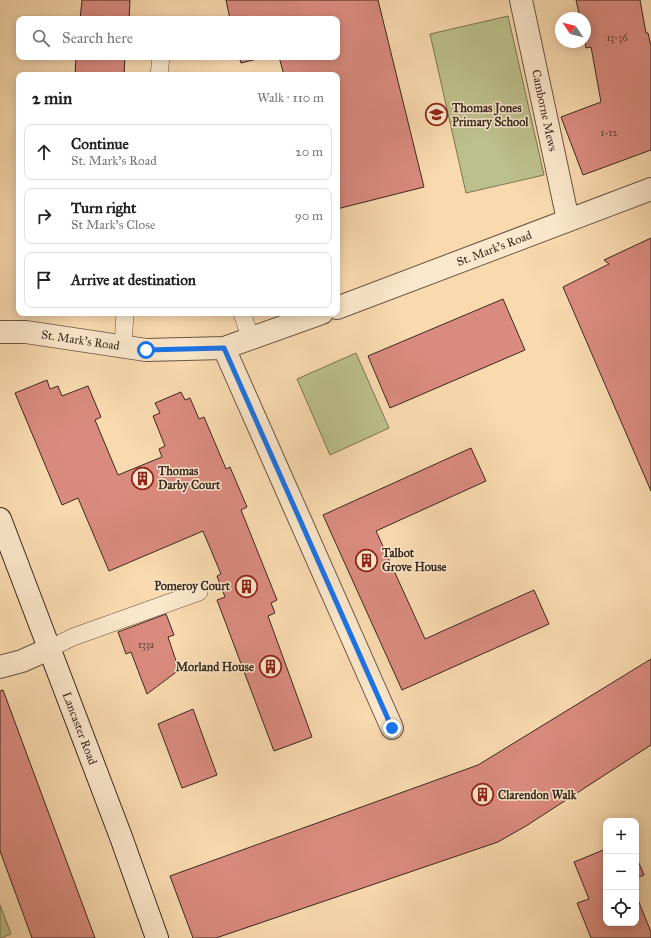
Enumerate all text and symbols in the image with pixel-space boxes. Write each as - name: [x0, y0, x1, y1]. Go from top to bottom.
- north arrow: [555, 12, 591, 48]
- search box: [16, 16, 340, 60]
- icon: search: [30, 27, 52, 49]
- text: Search here: [62, 29, 133, 47]
- house number: 13-36: [606, 32, 628, 44]
- street label: Camborne Mews: [529, 68, 560, 153]
- text: 2 min: [32, 88, 72, 109]
- text: Walk · 110 m: [257, 90, 324, 106]
- place label: Thomas Jones Primary School: [451, 101, 529, 130]
- school or university icon: Thomas Jones Primary School: [423, 102, 449, 128]
- house number: 1-12: [601, 127, 618, 139]
- text: Continue: [71, 135, 129, 153]
- icon: ahead: [33, 141, 55, 163]
- text: 20 m: [295, 144, 323, 160]
- text: St. Mark's Road: [71, 153, 157, 169]
- text: Turn right: [71, 199, 136, 217]
- icon: right: [33, 205, 55, 227]
- text: 90 m: [295, 208, 323, 224]
- text: St Mark's Close: [71, 217, 155, 233]
- street label: St. Mark's Road: [455, 228, 534, 269]
- icon: arrive: [33, 269, 55, 291]
- text: Arrive at destination: [71, 271, 196, 289]
- street label: St. Mark's Road: [40, 327, 121, 353]
- route start: [137, 341, 155, 359]
- place label: Thomas Darby Court: [157, 464, 221, 493]
- building icon: Thomas Darby Court: [130, 465, 156, 491]
- place label: Talbot Grove House: [381, 546, 447, 574]
- building icon: Talbot Grove House: [354, 547, 380, 573]
- building icon: Pomeroy Court: [233, 573, 259, 599]
- place label: Pomeroy Court: [154, 579, 231, 594]
- house number: 133a: [138, 639, 155, 651]
- building icon: Morland House: [257, 654, 283, 680]
- place label: Morland House: [176, 660, 254, 674]
- street label: Lancaster Road: [59, 690, 100, 767]
- route end: [383, 719, 401, 737]
- building icon: Clarendon Walk: [470, 782, 496, 808]
- place label: Clarendon Walk: [498, 788, 577, 802]
- map controls: [603, 818, 639, 926]
- button: +: [603, 818, 639, 854]
- button: −: [603, 854, 639, 890]
- button: locate: [603, 890, 639, 926]

